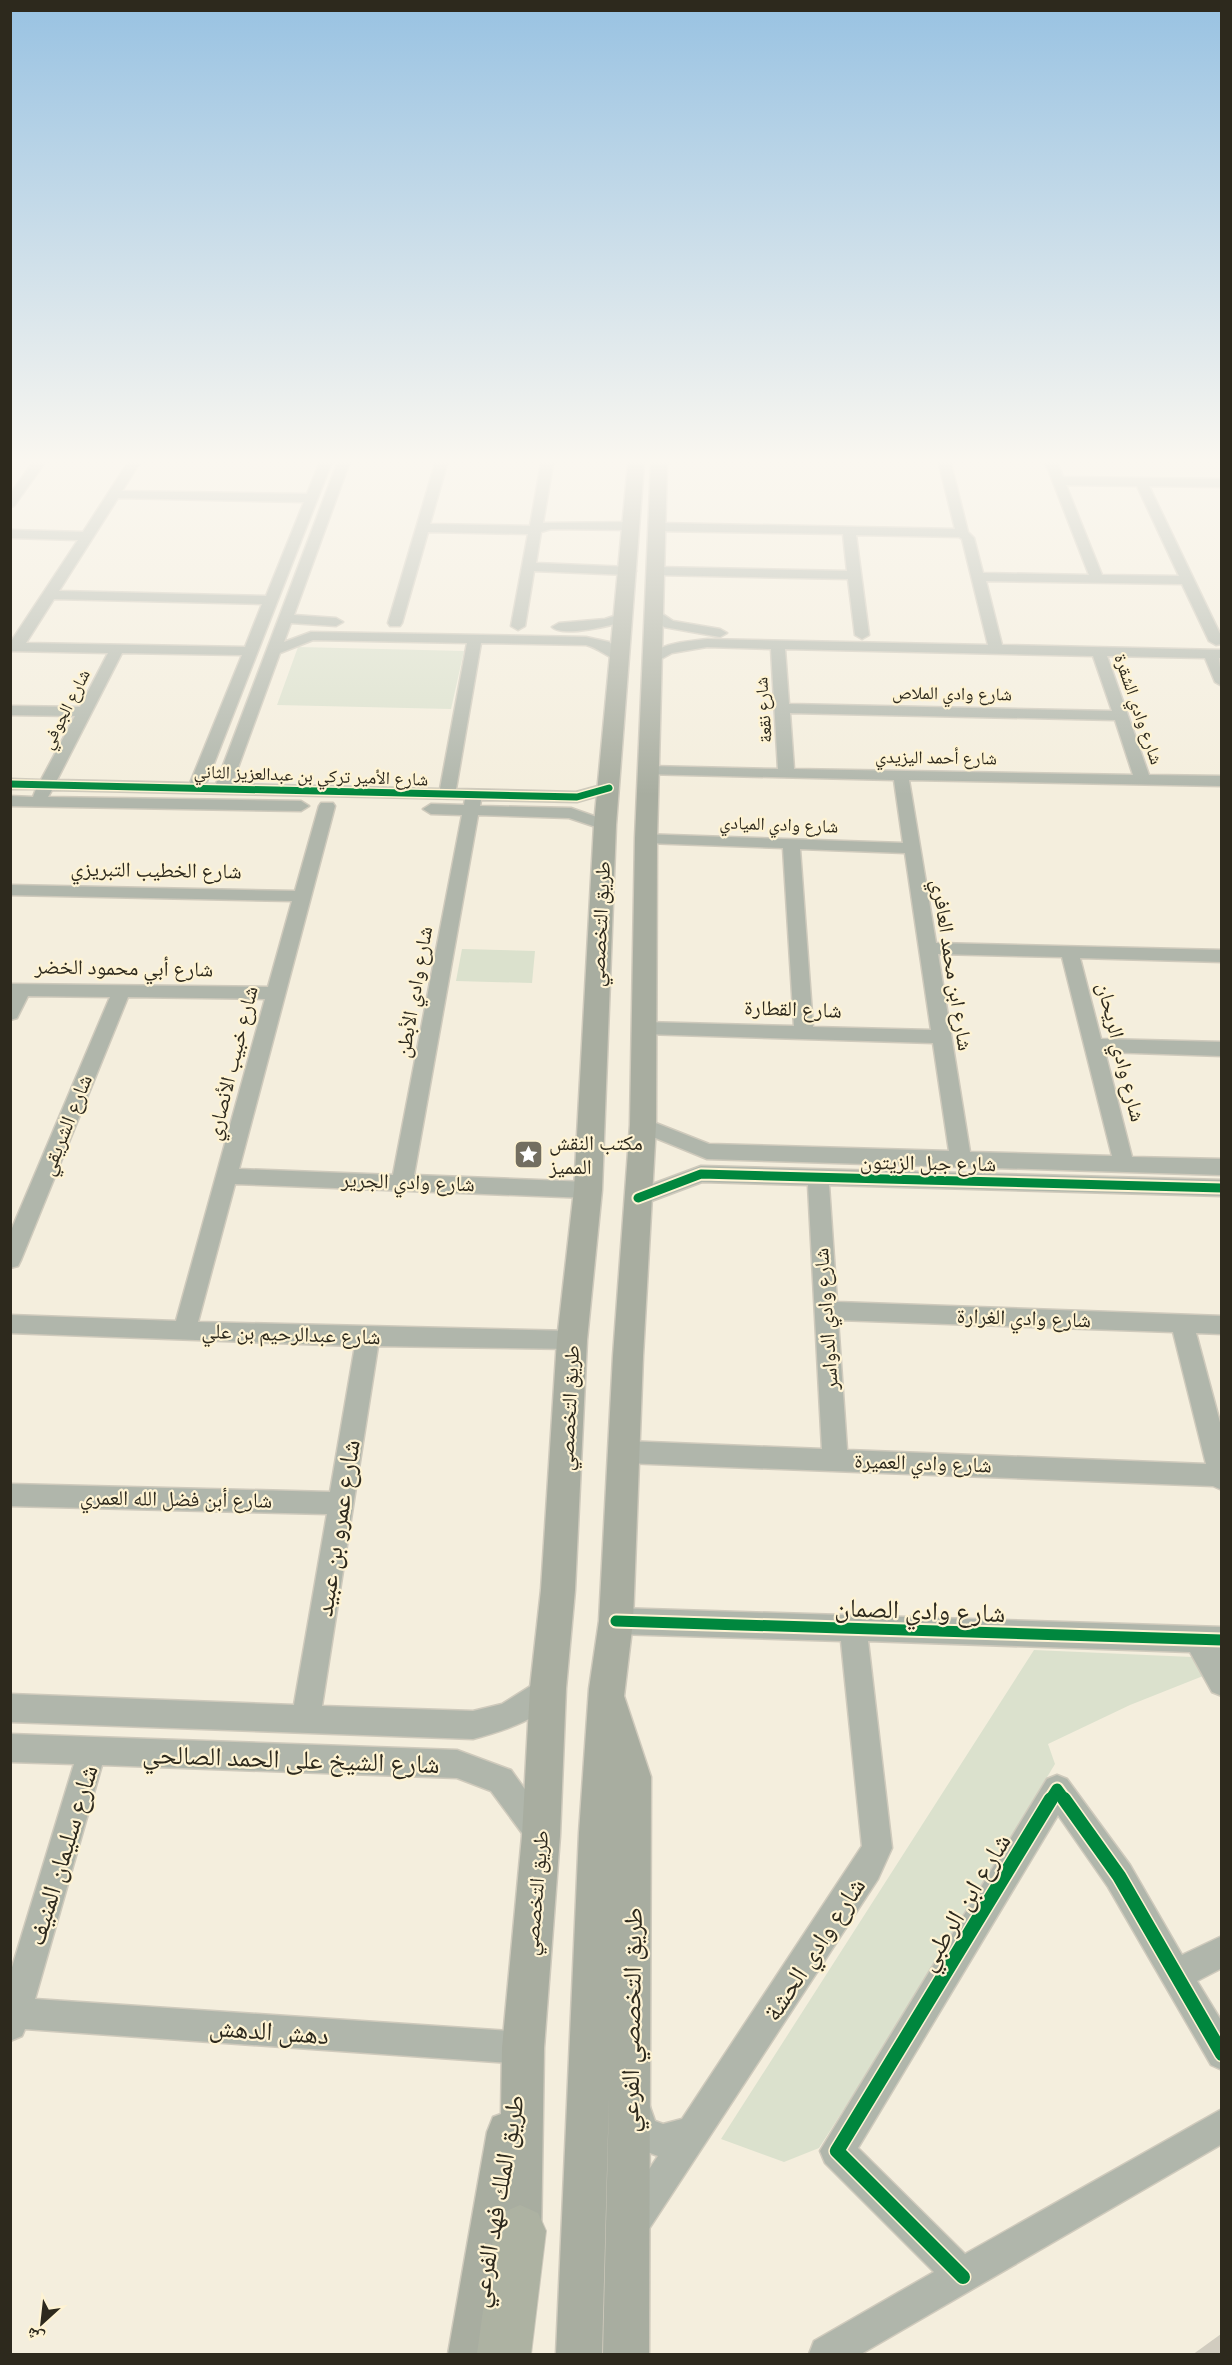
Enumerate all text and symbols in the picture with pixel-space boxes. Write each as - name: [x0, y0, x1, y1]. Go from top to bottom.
- street label: شارع وادي الشقرة: [1106, 651, 1168, 768]
- street label: شارع الجوفي: [36, 666, 98, 755]
- street label: شارع نقعة: [750, 676, 777, 744]
- street label: شارع وادي الملاص: [892, 681, 1012, 709]
- street label: شارع أحمد اليزيدي: [875, 745, 997, 773]
- street label: شارع الأمير تركي بن عبدالعزيز الثاني: [193, 760, 429, 794]
- street label: شارع وادي الميادي: [719, 811, 839, 841]
- street label: شارع الخطيب التبريزي: [70, 857, 242, 888]
- street label: طريق التخصصي: [585, 860, 620, 988]
- street label: شارع ابن محمد العافري: [922, 878, 977, 1053]
- street label: شارع وادي الأبطن: [391, 924, 442, 1060]
- street label: شارع أبي محمود الخضر: [33, 954, 214, 986]
- street label: شارع وادي الريحان: [1088, 980, 1150, 1125]
- street label: شارع خبيب الأنصاري: [201, 983, 267, 1144]
- street label: شارع القطارة: [744, 995, 842, 1024]
- street label: شارع الشريقي: [35, 1071, 101, 1180]
- place label: مكتب النقش المميز: [548, 1131, 643, 1179]
- place icon: مكتب النقش المميز: [512, 1139, 544, 1171]
- street label: شارع جبل الزيتون: [860, 1150, 996, 1177]
- street label: شارع وادي الجرير: [340, 1168, 475, 1201]
- street label: شارع وادي الدواسر: [809, 1247, 847, 1392]
- street label: شارع وادي الغرارة: [956, 1304, 1092, 1337]
- street label: شارع عبدالرحيم بن علي: [201, 1319, 381, 1353]
- street label: طريق التخصصي: [554, 1344, 589, 1472]
- street label: شارع عمرو بن عبيد: [308, 1437, 367, 1619]
- street label: شارع وادي العميرة: [854, 1449, 992, 1482]
- street label: شارع أبن فضل الله العمري: [80, 1485, 272, 1517]
- street label: شارع وادي الصمان: [834, 1592, 1006, 1634]
- street label: شارع الشيخ على الحمد الصالحي: [142, 1739, 440, 1785]
- street label: شارع سليمان المنيف: [20, 1761, 105, 1949]
- street label: شارع ابن الرطبي: [911, 1828, 1022, 1979]
- street label: طريق التخصصي: [519, 1829, 558, 1957]
- street label: شارع وادي الحشة: [757, 1872, 876, 2029]
- street label: طريق التخصصي الفرعي: [614, 1907, 654, 2133]
- street label: دهش الدهش: [208, 2012, 330, 2051]
- street label: طريق الملك فهد الفرعي: [464, 2092, 536, 2311]
- north arrow: [12, 2293, 72, 2353]
- text: ش: [24, 2324, 47, 2348]

